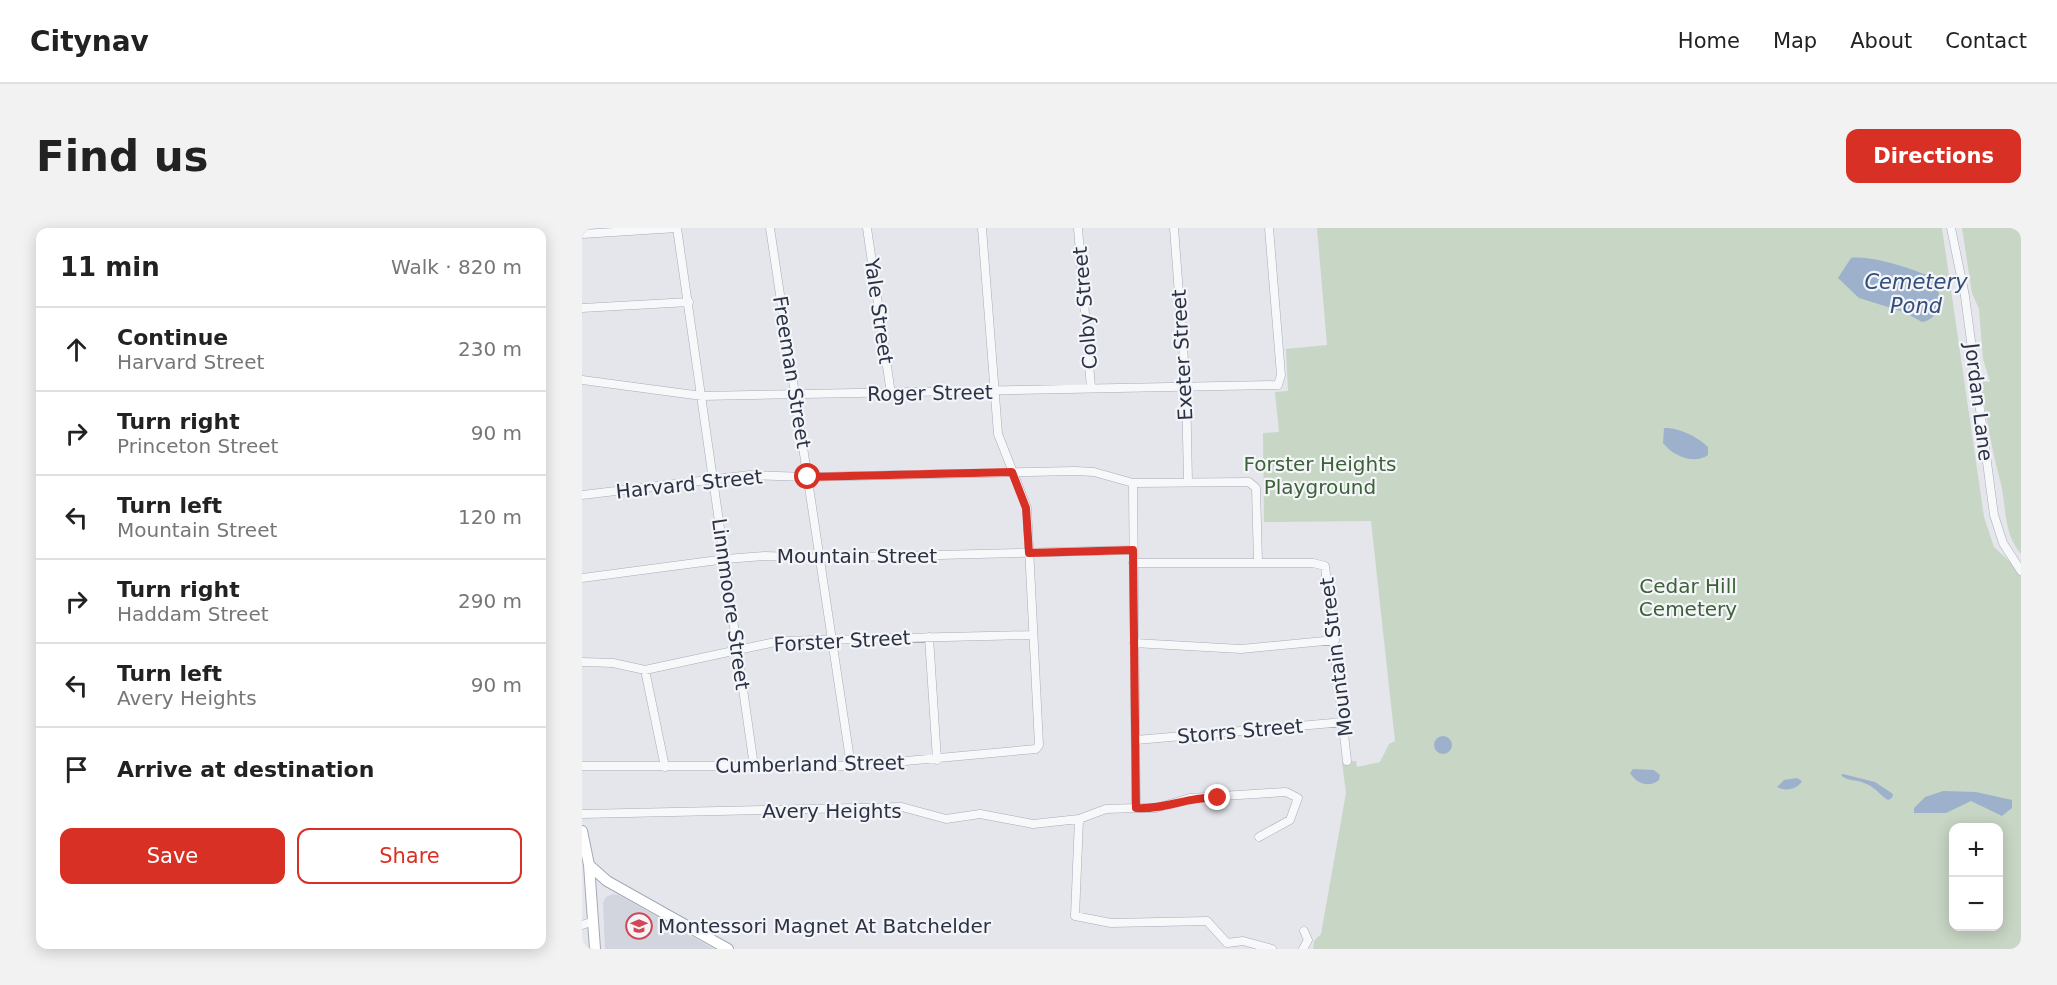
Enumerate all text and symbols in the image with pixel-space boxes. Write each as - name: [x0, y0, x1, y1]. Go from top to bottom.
- text: Citynav: [30, 25, 149, 58]
- text: Home: [1678, 29, 1740, 53]
- text: Map: [1773, 29, 1817, 53]
- text: About: [1850, 29, 1912, 53]
- text: Contact: [1945, 29, 2027, 53]
- button: Directions: [1846, 129, 2021, 183]
- text: Find us: [36, 132, 209, 181]
- street label: Colby Street: [1068, 245, 1102, 371]
- text: 11 min: [60, 252, 160, 282]
- text: Walk · 820 m: [391, 255, 522, 279]
- street label: Yale Street: [860, 255, 898, 366]
- water label: Cemetery Pond: [1864, 270, 1968, 318]
- street label: Exeter Street: [1167, 288, 1197, 421]
- street label: Freeman Street: [768, 294, 816, 450]
- text: Continue: [117, 325, 228, 350]
- icon: ahead: [60, 333, 93, 366]
- text: 230 m: [458, 337, 522, 361]
- street label: Jordan Lane: [1960, 340, 1998, 462]
- text: Harvard Street: [117, 350, 264, 374]
- street label: Roger Street: [867, 380, 993, 406]
- text: Turn right: [117, 409, 240, 434]
- icon: right: [60, 417, 93, 450]
- text: 90 m: [471, 421, 522, 445]
- text: Princeton Street: [117, 434, 278, 458]
- park label: Forster Heights Playground: [1244, 452, 1396, 499]
- route start: [794, 463, 820, 489]
- street label: Harvard Street: [614, 464, 764, 504]
- text: Turn left: [117, 493, 222, 518]
- icon: left: [60, 501, 93, 534]
- text: 120 m: [458, 505, 522, 529]
- street label: Linnmoore Street: [707, 517, 755, 692]
- text: Mountain Street: [117, 518, 277, 542]
- street label: Mountain Street: [777, 544, 937, 568]
- park label: Cedar Hill Cemetery: [1639, 574, 1737, 621]
- street label: Mountain Street: [1314, 576, 1358, 738]
- text: Turn right: [117, 577, 240, 602]
- icon: right: [60, 585, 93, 618]
- text: 290 m: [458, 589, 522, 613]
- text: Haddam Street: [117, 602, 269, 626]
- street label: Forster Street: [773, 625, 911, 657]
- text: Turn left: [117, 661, 222, 686]
- icon: left: [60, 669, 93, 702]
- text: 90 m: [471, 673, 522, 697]
- text: Avery Heights: [117, 686, 257, 710]
- street label: Storrs Street: [1176, 714, 1304, 748]
- street label: Cumberland Street: [715, 750, 905, 778]
- icon: arrive: [60, 753, 93, 786]
- text: Arrive at destination: [117, 757, 374, 782]
- route end: [1204, 784, 1230, 810]
- street label: Avery Heights: [762, 799, 902, 823]
- map controls: [1949, 823, 2003, 931]
- button: +: [1949, 823, 2003, 877]
- button: Save: [60, 828, 285, 884]
- button: Share: [297, 828, 522, 884]
- button: −: [1949, 877, 2003, 931]
- school or university icon: Montessori Magnet At Batchelder: [624, 911, 654, 941]
- place label: Montessori Magnet At Batchelder: [658, 914, 992, 938]

